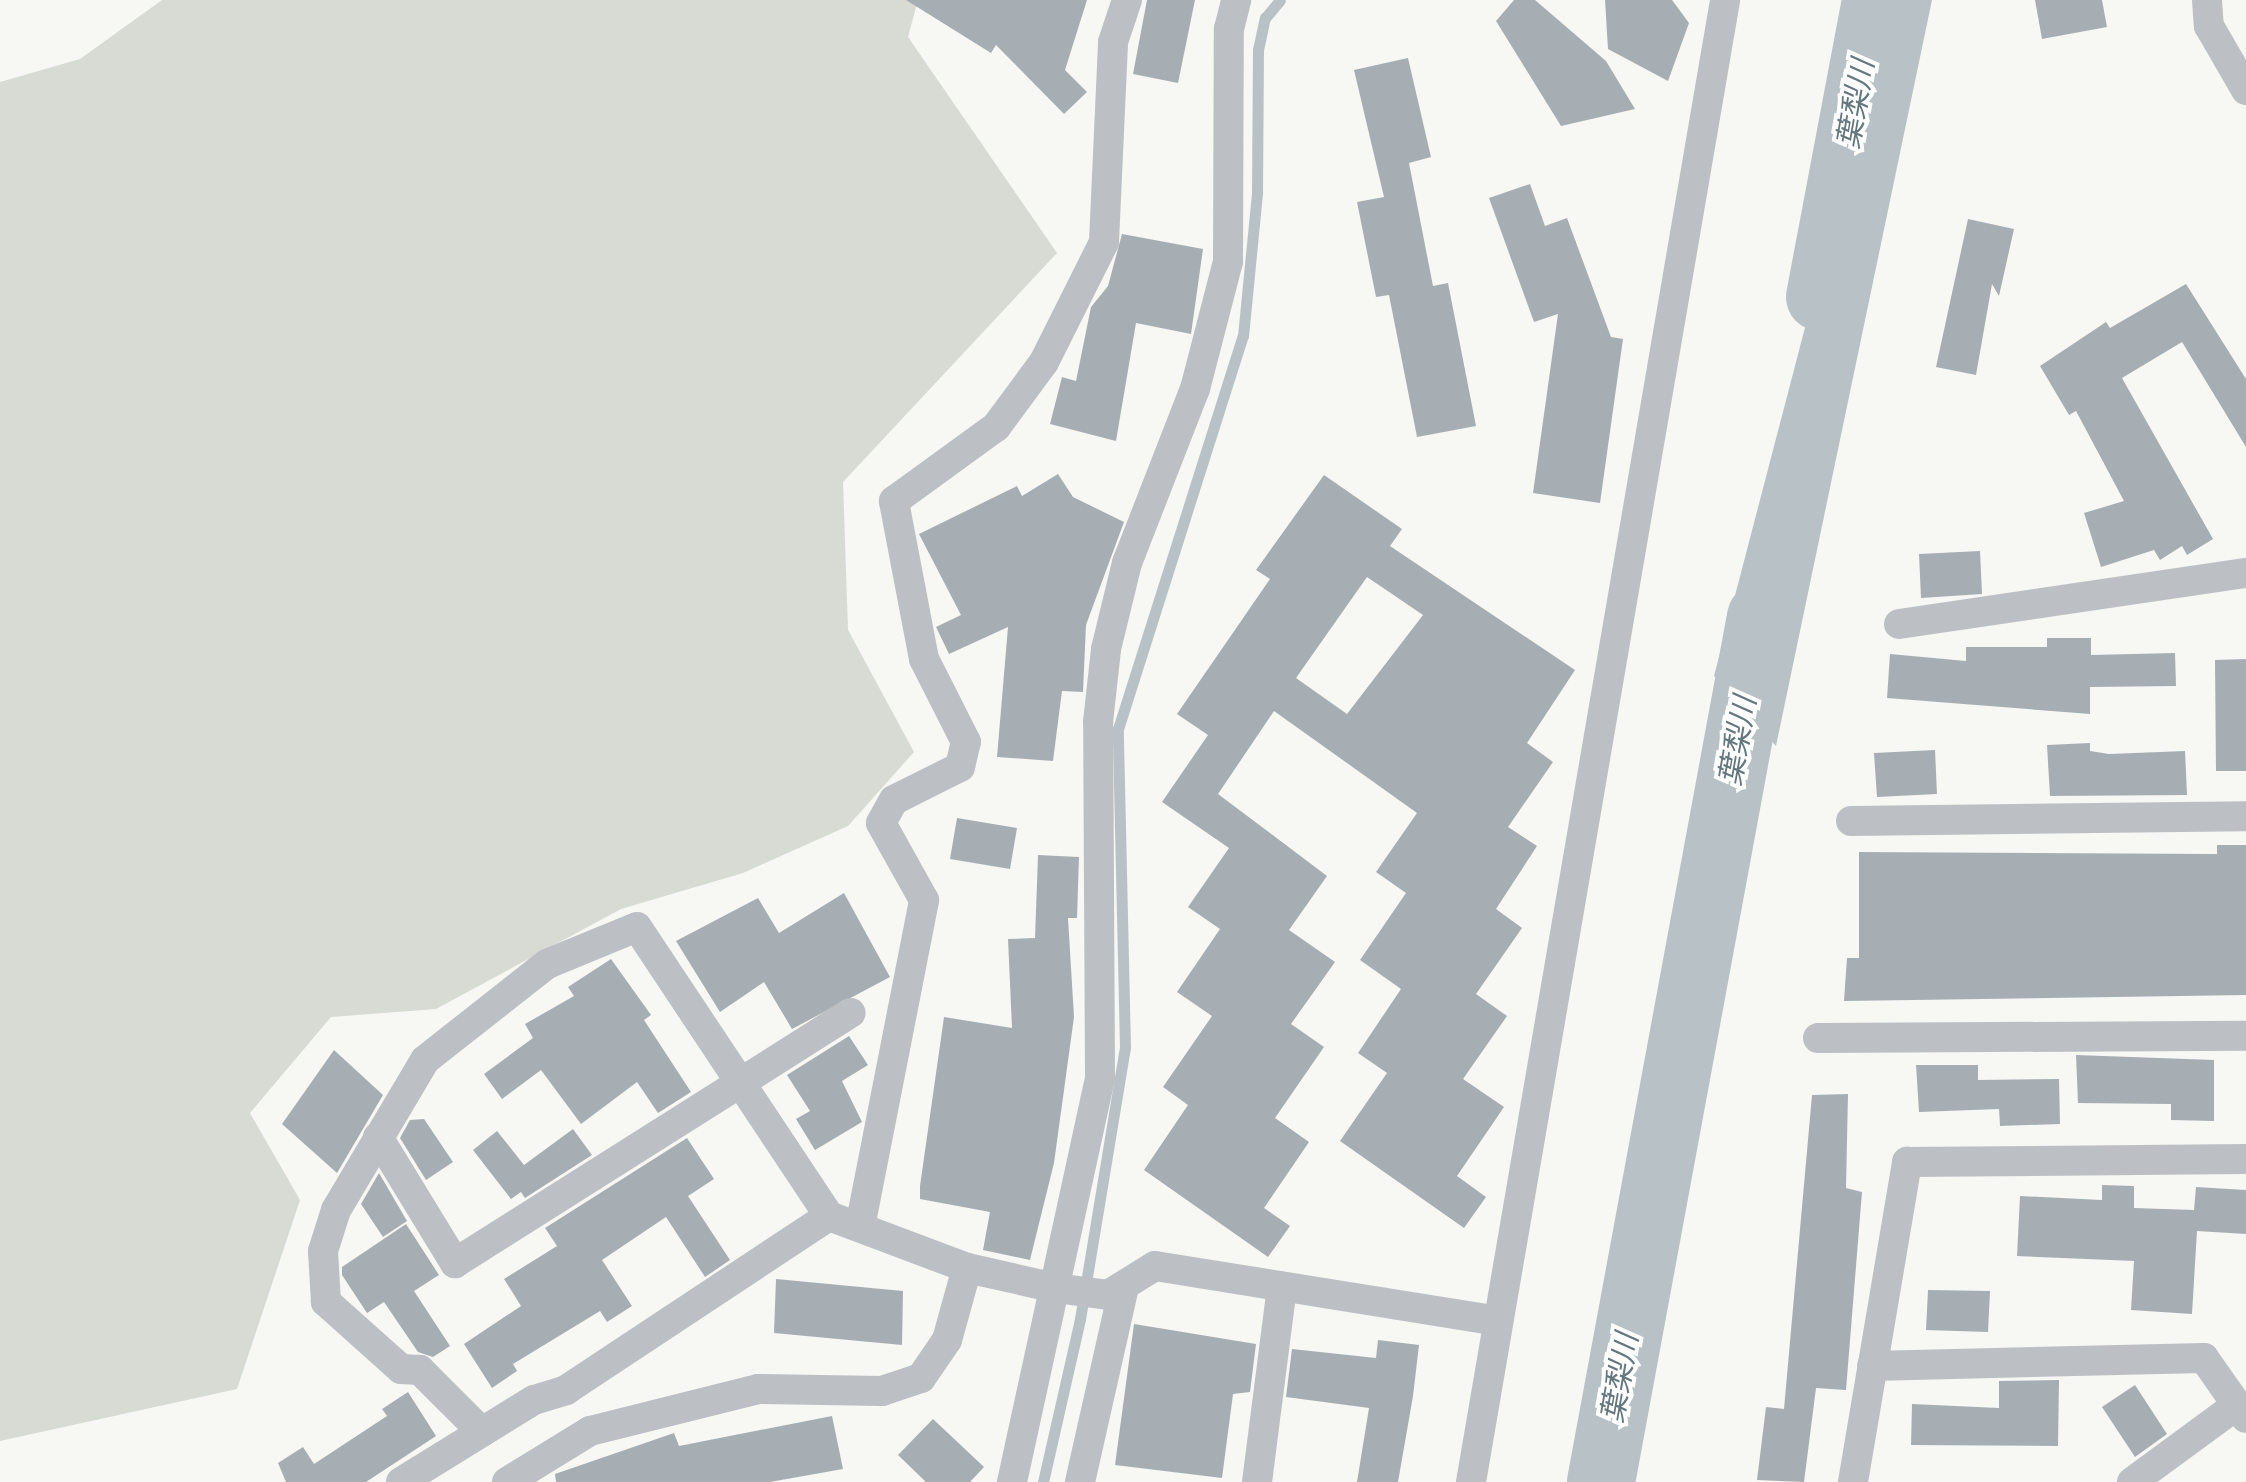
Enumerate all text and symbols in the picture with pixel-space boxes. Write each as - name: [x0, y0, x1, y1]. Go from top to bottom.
- water label: 葉梨川: [1830, 57, 1882, 151]
- water label: 葉梨川: [1712, 694, 1764, 788]
- water label: 葉梨川: [1594, 1331, 1646, 1425]

